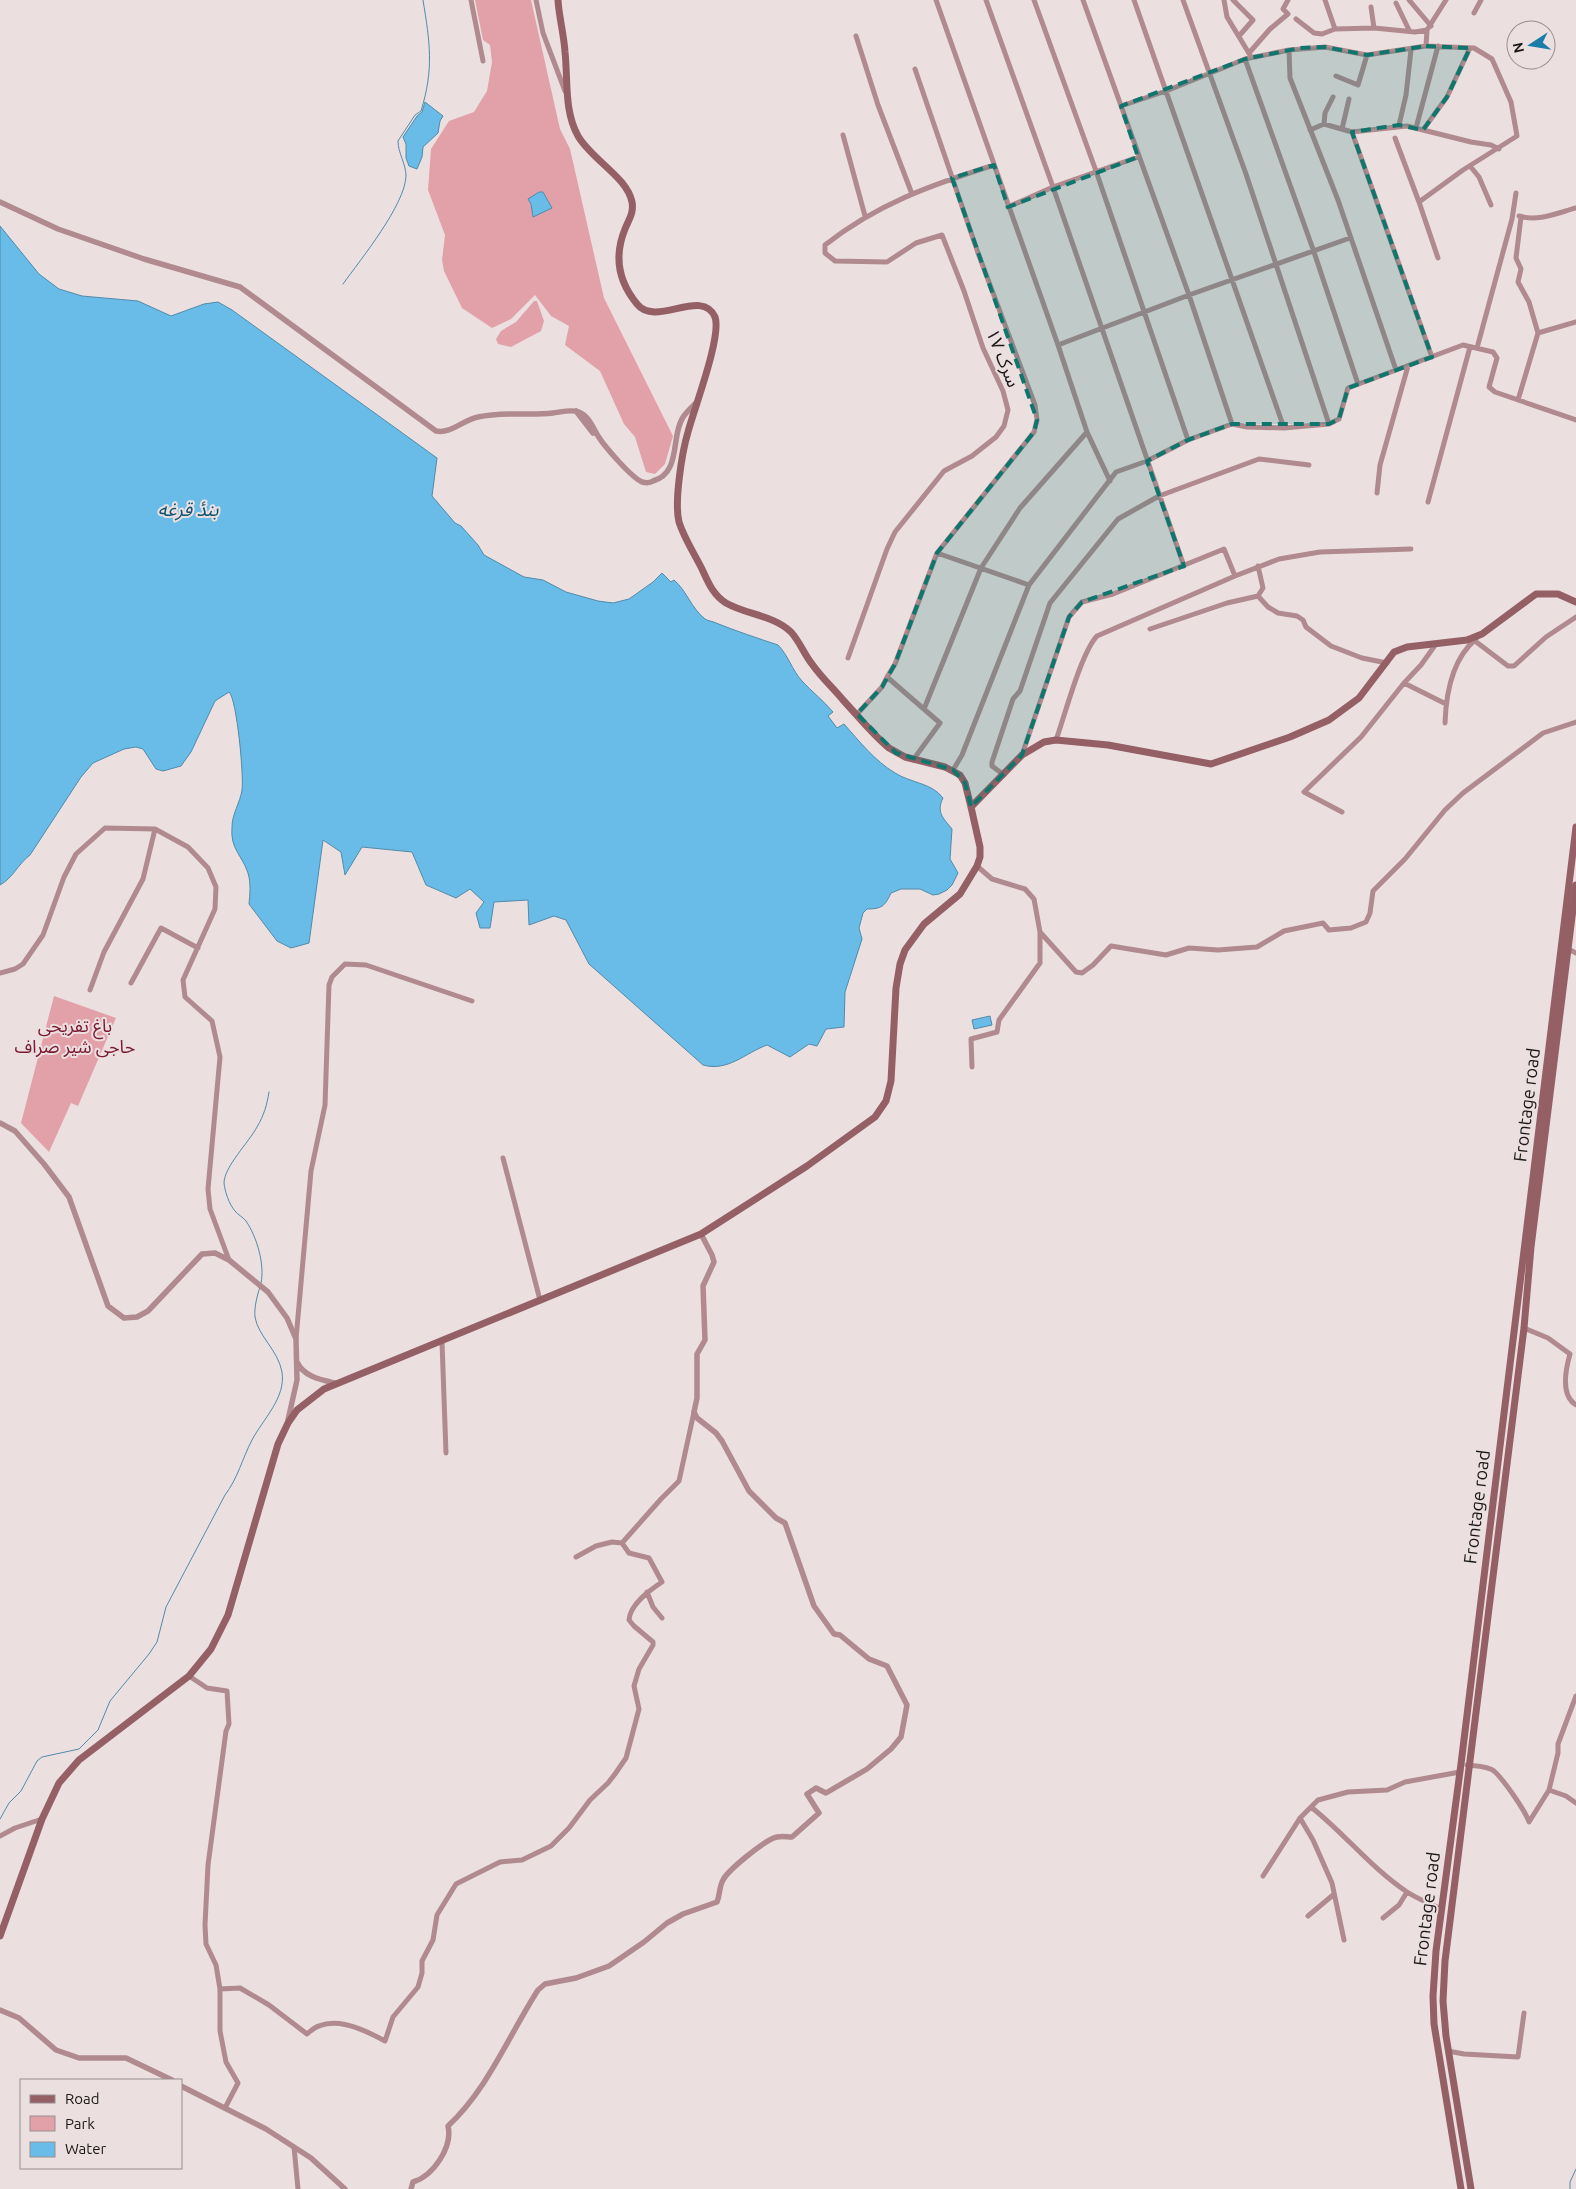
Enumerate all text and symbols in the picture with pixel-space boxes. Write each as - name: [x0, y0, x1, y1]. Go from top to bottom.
- north arrow: [1506, 20, 1556, 70]
- text: N: [1509, 41, 1527, 54]
- street label: سرک ۱۷: [981, 326, 1025, 390]
- water label: بندٔ قرغه: [158, 498, 219, 521]
- park label: باغ تفریحی حاجی شیر صراف: [15, 1015, 135, 1058]
- street label: Frontage road: [1509, 1047, 1543, 1163]
- street label: Frontage road: [1459, 1449, 1493, 1565]
- street label: Frontage road: [1409, 1851, 1443, 1967]
- legend: [20, 2079, 182, 2169]
- text: Road: [65, 2090, 100, 2107]
- text: Park: [65, 2115, 95, 2132]
- text: Water: [65, 2140, 106, 2157]

